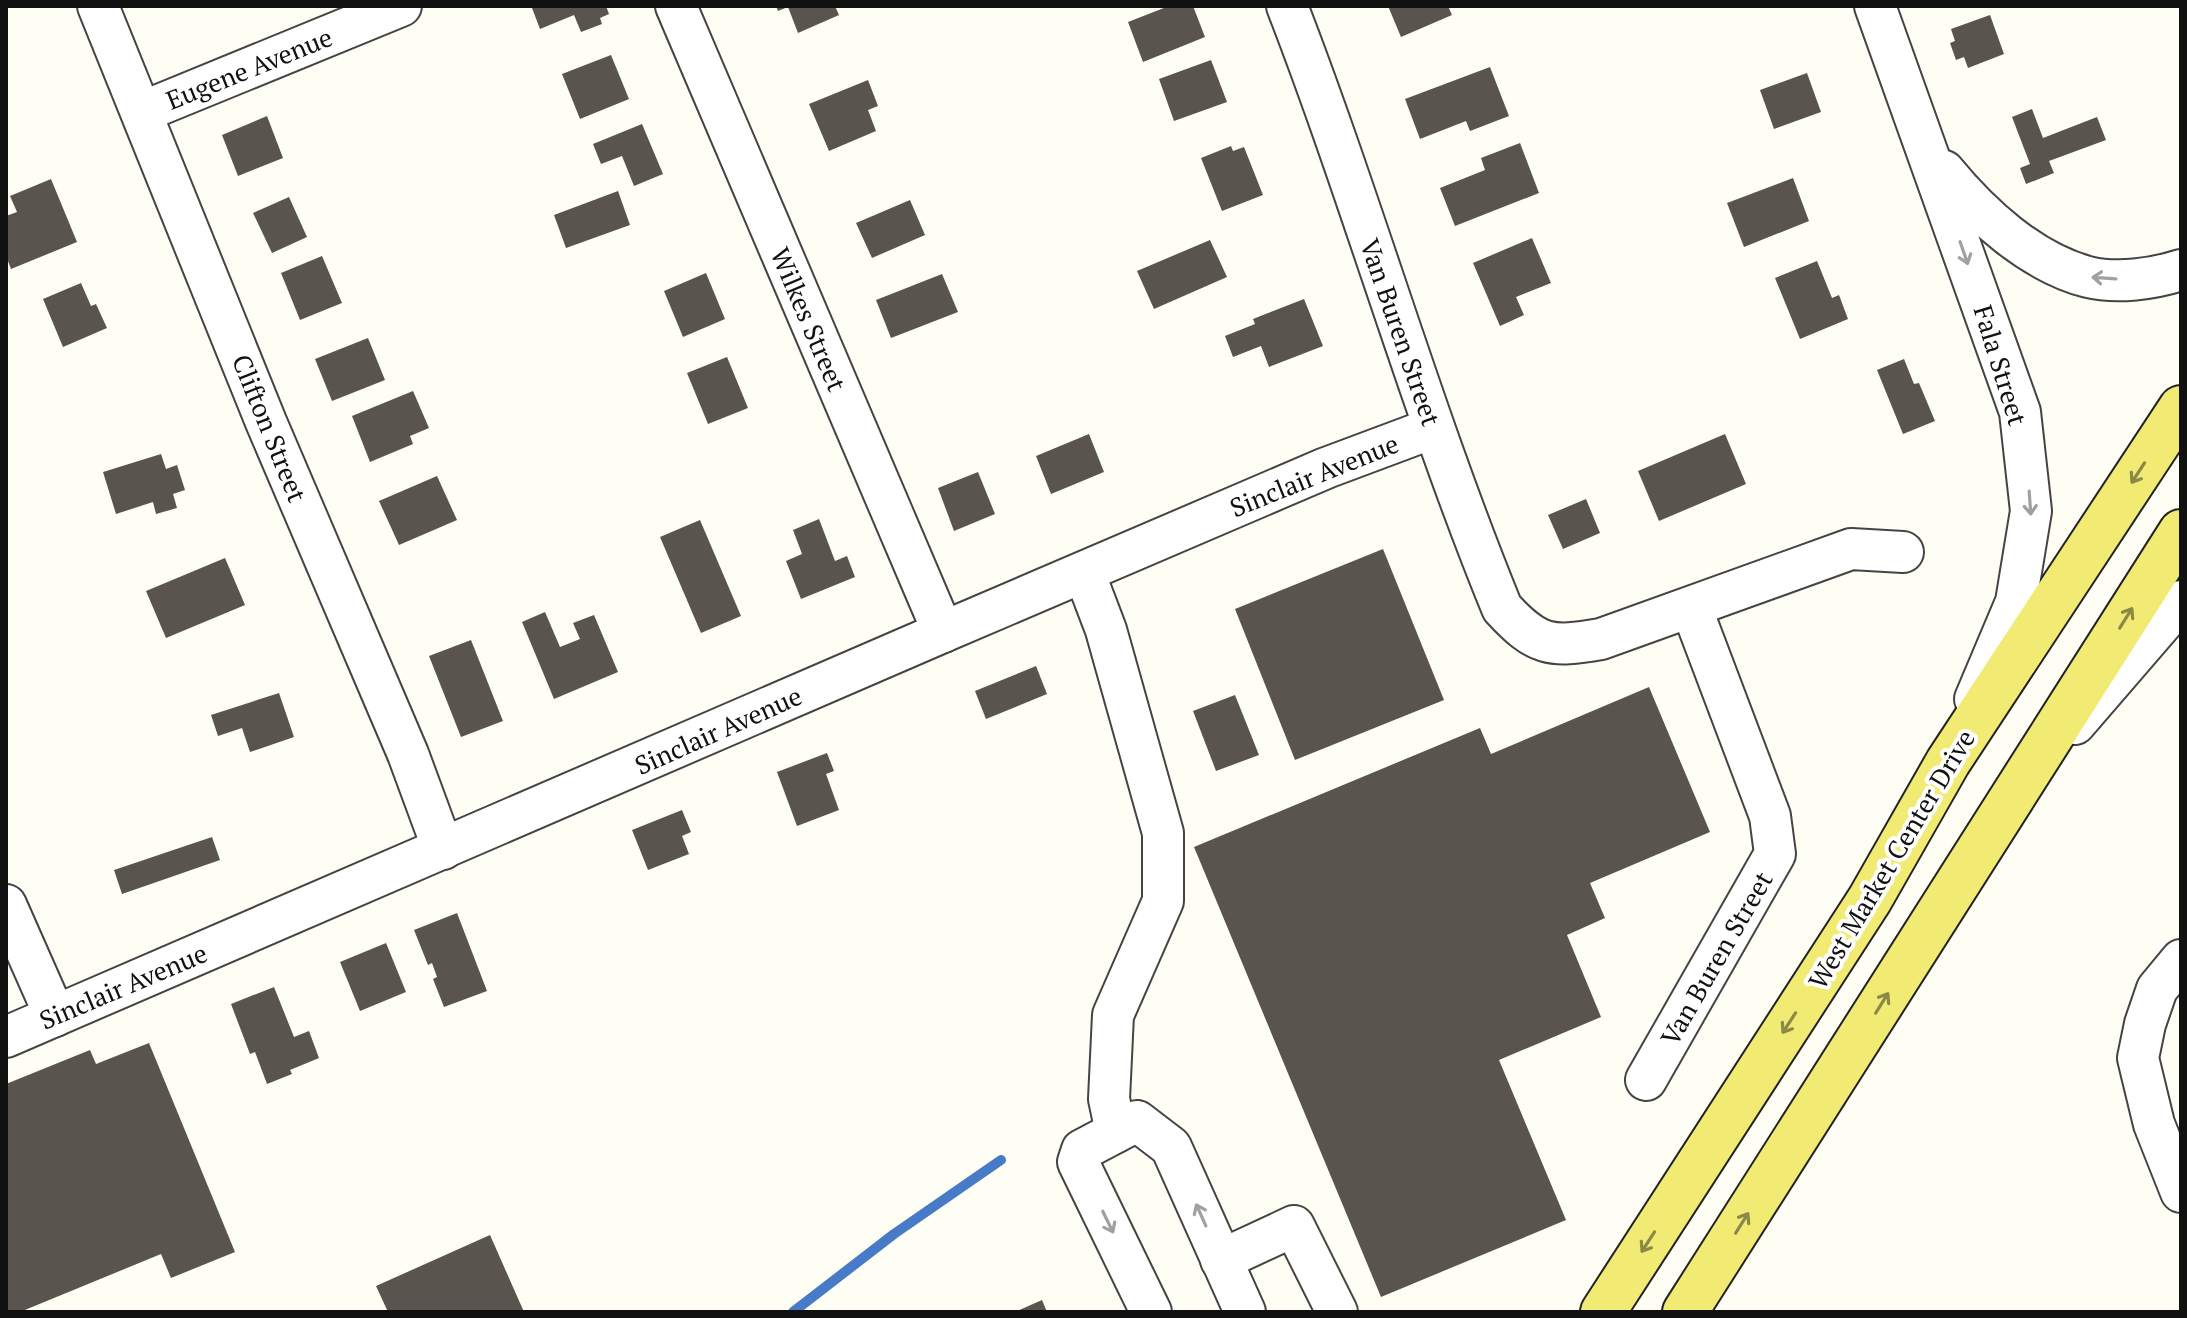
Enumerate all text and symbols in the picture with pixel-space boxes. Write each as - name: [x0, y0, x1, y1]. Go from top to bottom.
- street label: Eugene Avenue: [161, 19, 337, 117]
- street label: Van Buren Street: [1353, 234, 1449, 430]
- one-way arrow: [1958, 240, 1972, 265]
- street label: Wilkes Street: [763, 242, 855, 396]
- one-way arrow: [2091, 270, 2118, 285]
- street label: Fala Street: [1967, 301, 2035, 430]
- street label: Clifton Street: [225, 349, 315, 507]
- street label: Sinclair Avenue: [1225, 426, 1403, 524]
- one-way arrow: [2130, 461, 2146, 484]
- one-way arrow: [2022, 489, 2037, 516]
- one-way arrow: [2118, 608, 2135, 630]
- street label: Sinclair Avenue: [629, 678, 807, 782]
- street label: West Market Center Drive: [1800, 723, 1982, 995]
- street label: Van Buren Street: [1652, 864, 1780, 1051]
- street label: Sinclair Avenue: [34, 935, 212, 1037]
- one-way arrow: [1874, 992, 1890, 1015]
- one-way arrow: [1781, 1012, 1798, 1034]
- one-way arrow: [1193, 1204, 1208, 1228]
- one-way arrow: [1101, 1210, 1116, 1234]
- one-way arrow: [1734, 1212, 1751, 1234]
- one-way arrow: [1640, 1230, 1656, 1253]

